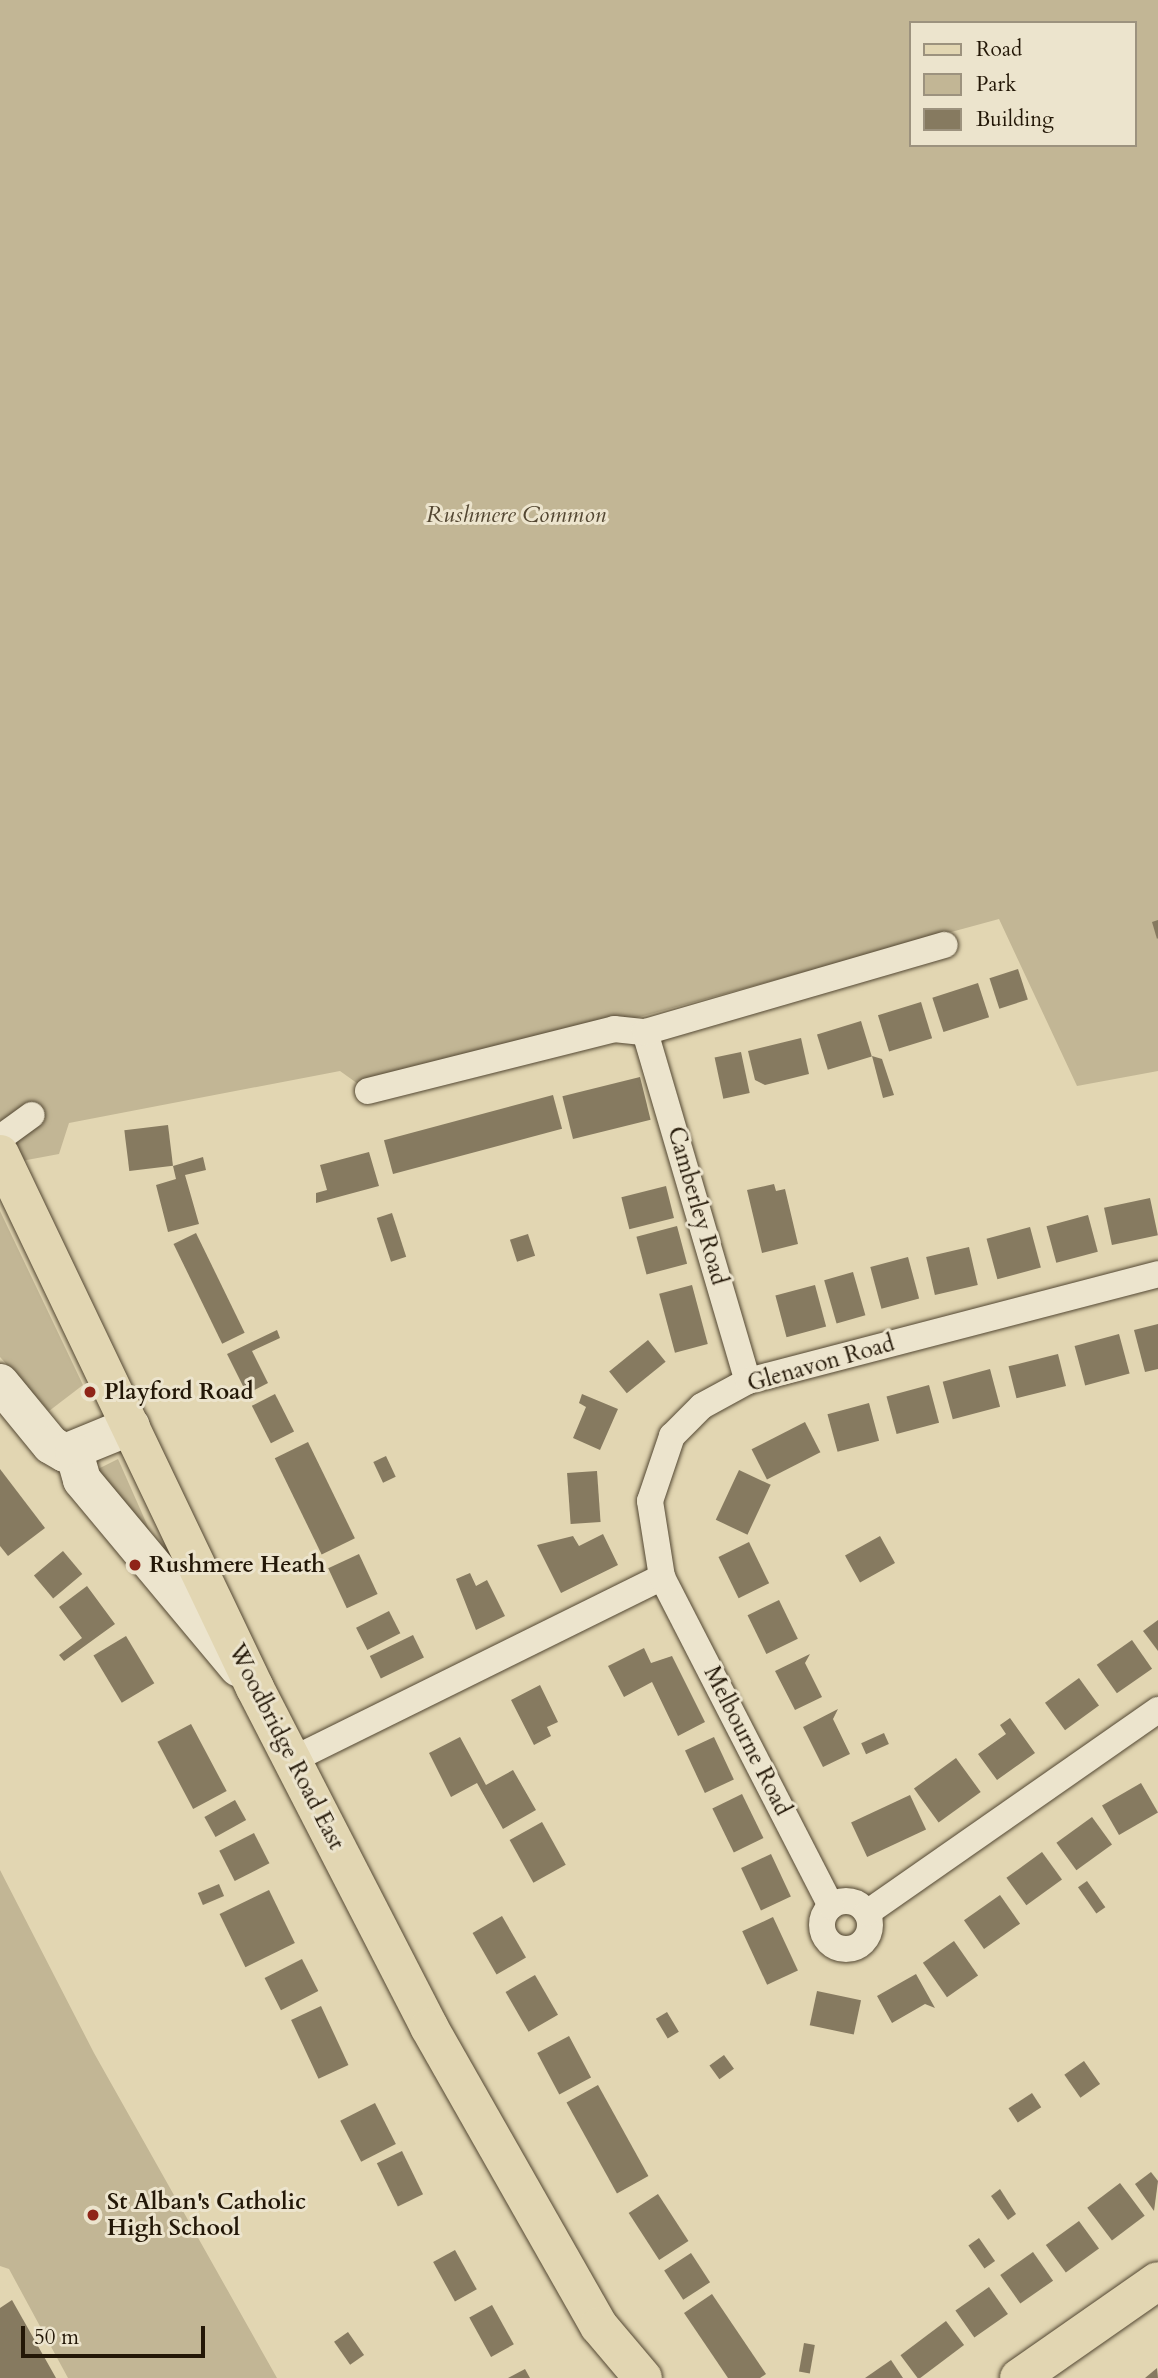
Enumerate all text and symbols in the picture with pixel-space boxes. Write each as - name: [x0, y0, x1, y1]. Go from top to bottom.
- legend: [909, 21, 1137, 147]
- text: Road: [976, 35, 1022, 64]
- text: Park: [976, 70, 1016, 99]
- text: Building: [976, 105, 1054, 134]
- park label: Rushmere Common: [426, 501, 606, 529]
- street label: Camberley Road: [661, 1124, 733, 1288]
- street label: Glenavon Road: [744, 1330, 898, 1398]
- place label: Playford Road: [104, 1378, 254, 1406]
- marker: Playford Road: [82, 1384, 98, 1400]
- place label: Rushmere Heath: [149, 1551, 325, 1579]
- marker: Rushmere Heath: [127, 1557, 143, 1573]
- street label: Woodbridge Road East: [222, 1639, 350, 1855]
- street label: Melbourne Road: [697, 1662, 797, 1820]
- place label: St Alban's Catholic High School: [107, 2188, 306, 2242]
- marker: St Alban's Catholic High School: [85, 2207, 101, 2223]
- scale bar: [24, 2312, 208, 2356]
- text: 50 m: [34, 2323, 79, 2352]

